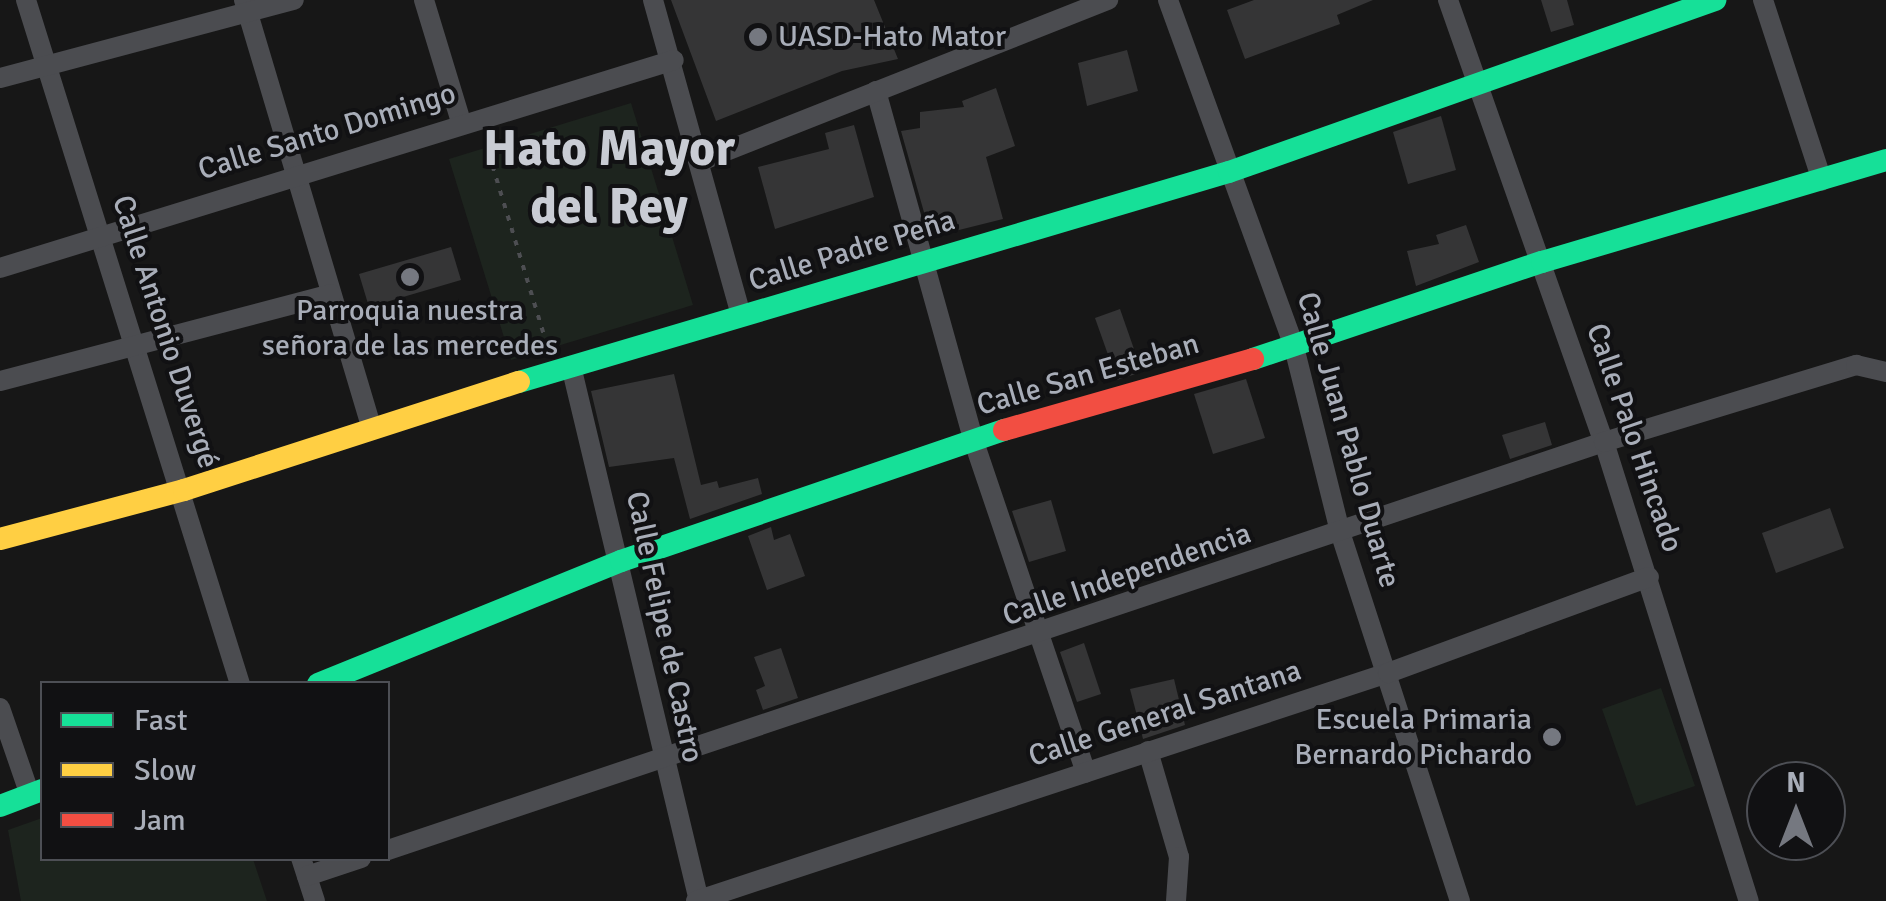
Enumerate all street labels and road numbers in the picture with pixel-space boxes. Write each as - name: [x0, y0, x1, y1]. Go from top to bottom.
- street label: Calle Santo Domingo: [194, 76, 460, 188]
- street label: Calle Antonio Duvergé: [104, 191, 226, 473]
- street label: Calle Padre Peña: [744, 203, 960, 299]
- street label: Calle Juan Pablo Duarte: [1289, 288, 1407, 592]
- street label: Calle Palo Hincado: [1578, 319, 1690, 557]
- street label: Calle San Esteban: [973, 326, 1203, 424]
- street label: Calle Felipe de Castro: [618, 488, 710, 766]
- street label: Calle Independencia: [998, 516, 1256, 634]
- street label: Calle General Santana: [1024, 653, 1306, 775]

